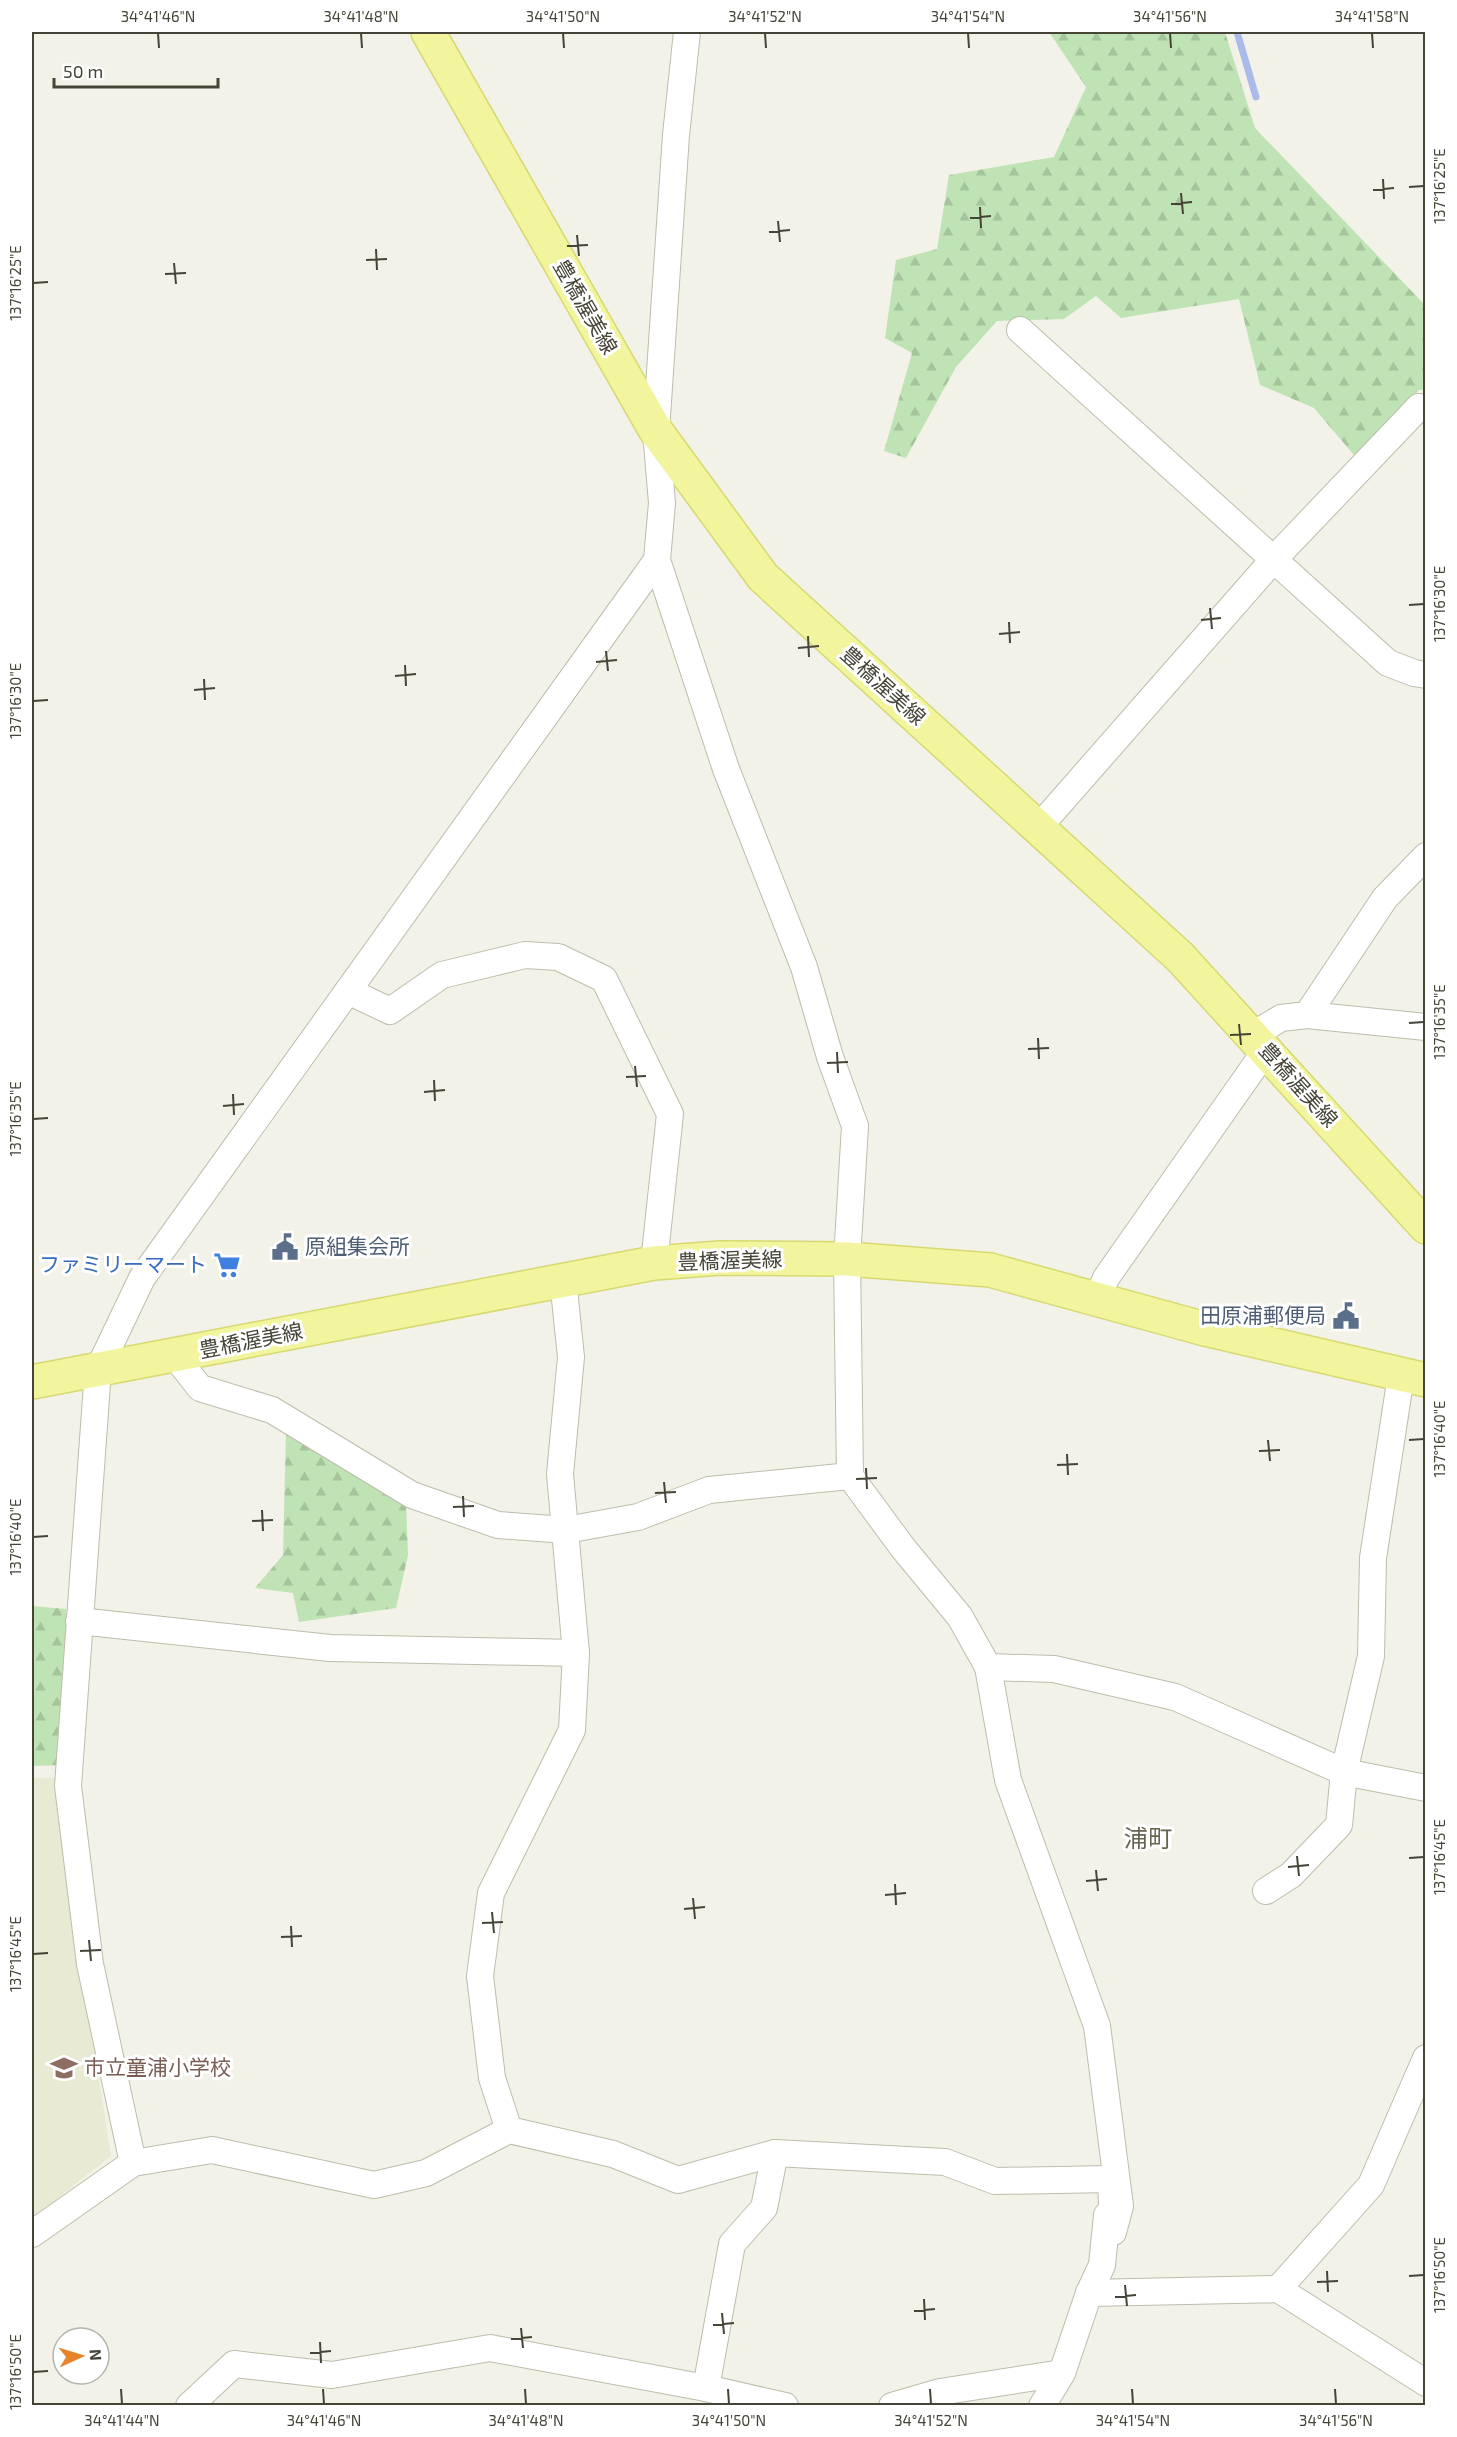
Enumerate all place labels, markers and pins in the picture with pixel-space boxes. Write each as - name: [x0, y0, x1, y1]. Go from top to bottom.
- public building icon: 原組集会所: [270, 1232, 300, 1262]
- place label: 原組集会所: [305, 1233, 410, 1258]
- supermarket icon: ファミリーマート: [212, 1250, 242, 1280]
- place label: ファミリーマート: [39, 1251, 207, 1276]
- public building icon: 田原浦郵便局: [1331, 1301, 1361, 1331]
- place label: 田原浦郵便局: [1200, 1302, 1326, 1327]
- school or university icon: 市立童浦小学校: [49, 2053, 79, 2083]
- place label: 市立童浦小学校: [84, 2054, 231, 2079]

